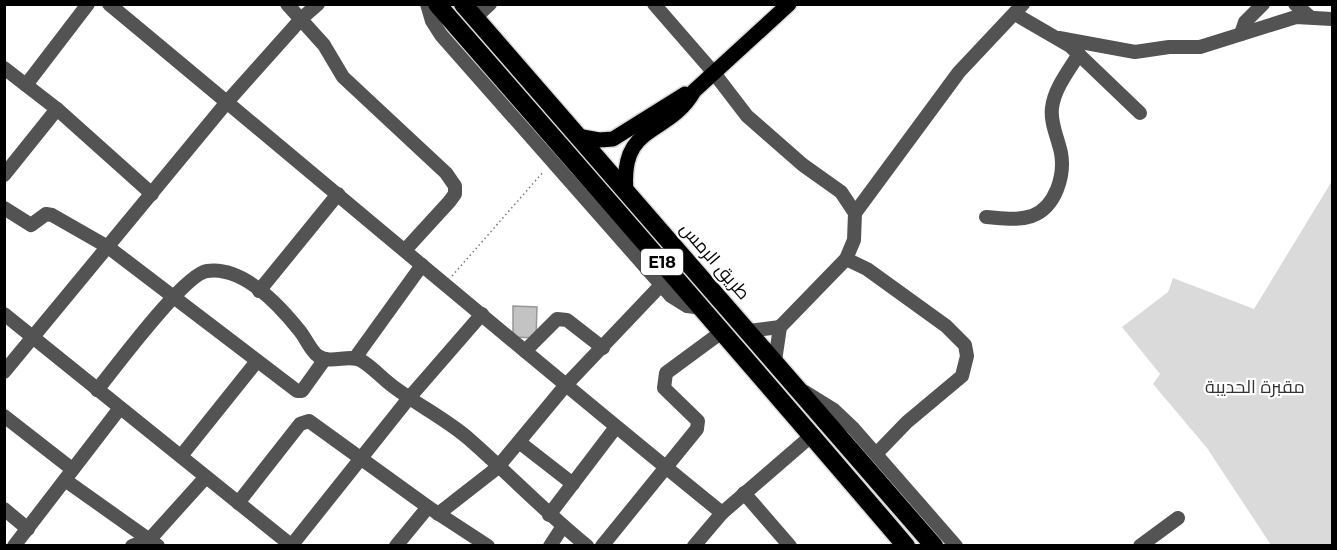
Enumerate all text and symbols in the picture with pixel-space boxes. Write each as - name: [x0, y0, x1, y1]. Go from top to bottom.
- street label: طريق الرمس: [675, 218, 754, 305]
- road number: E18: [641, 249, 683, 275]
- park label: مقبرة الحديبة: [1205, 376, 1305, 398]

